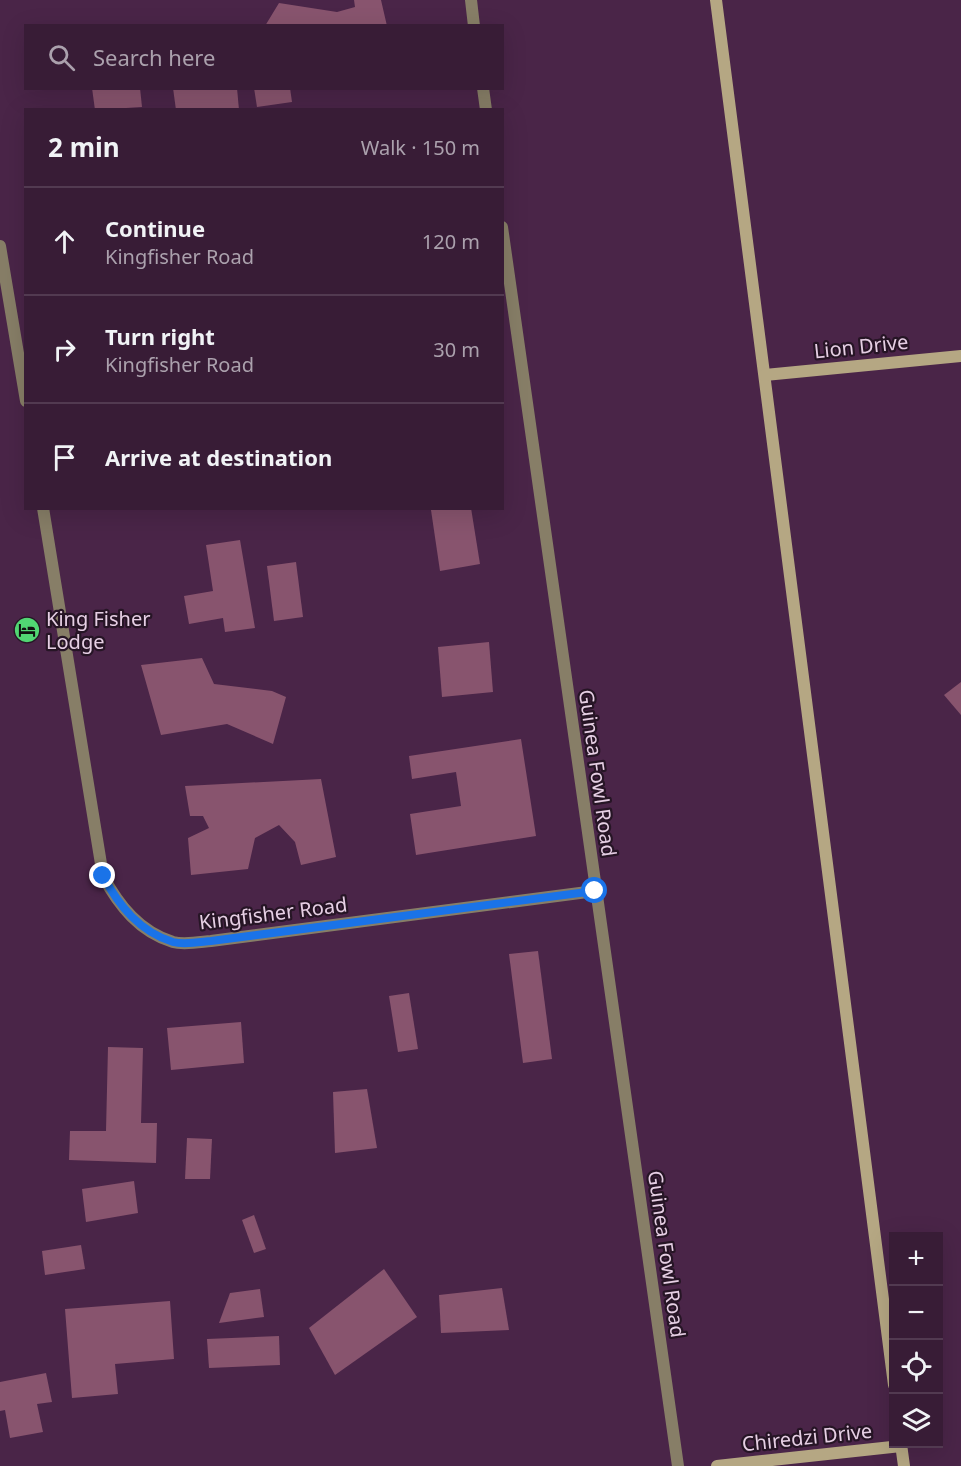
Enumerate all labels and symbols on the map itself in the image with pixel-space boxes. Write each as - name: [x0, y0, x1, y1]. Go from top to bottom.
- street label: Lion Drive: [812, 328, 910, 364]
- place label: King Fisher Lodge: [46, 605, 150, 655]
- hotel icon: King Fisher Lodge: [12, 615, 42, 645]
- street label: Guinea Fowl Road: [573, 688, 623, 858]
- route end: [89, 862, 115, 888]
- route start: [581, 877, 607, 903]
- street label: Kingfisher Road: [197, 891, 349, 935]
- street label: Guinea Fowl Road: [642, 1169, 692, 1339]
- street label: Chiredzi Drive: [741, 1417, 873, 1457]

